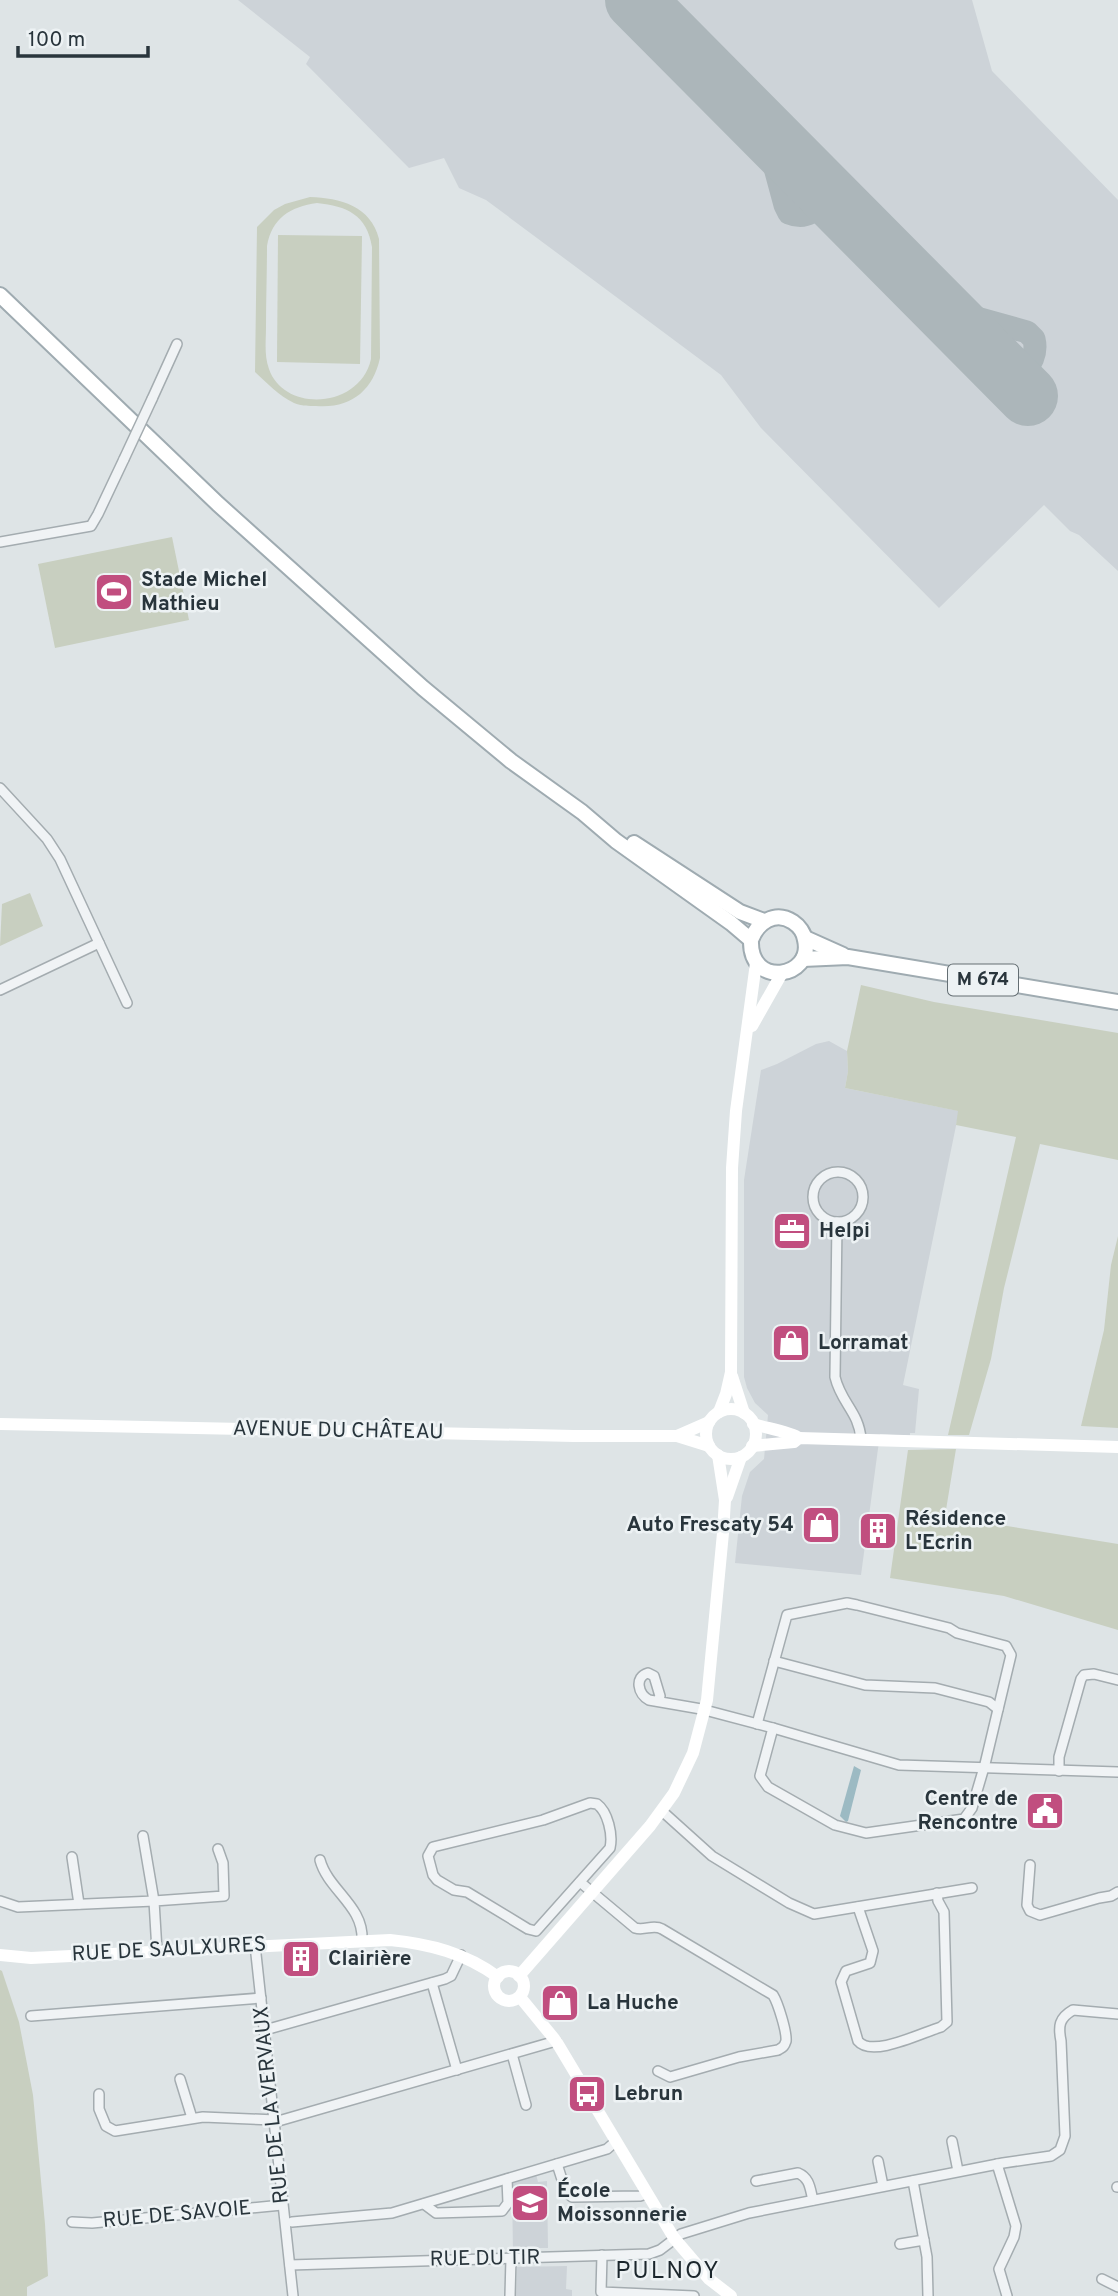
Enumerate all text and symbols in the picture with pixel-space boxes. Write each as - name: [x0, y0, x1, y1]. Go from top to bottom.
- scale bar: [18, 14, 147, 58]
- text: 100 m: [28, 27, 85, 54]
- place label: Stade Michel Mathieu: [141, 567, 267, 618]
- sports icon: Stade Michel Mathieu: [93, 571, 135, 613]
- road number: M 674: [948, 964, 1018, 996]
- office icon: Helpi: [771, 1210, 813, 1252]
- place label: Helpi: [819, 1218, 870, 1245]
- shop icon: Lorramat: [770, 1322, 812, 1364]
- place label: Lorramat: [818, 1330, 908, 1357]
- street label: AVENUE DU CHÂTEAU: [232, 1415, 444, 1446]
- shop icon: Auto Frescaty 54: [800, 1504, 842, 1546]
- place label: Résidence L'Ecrin: [905, 1506, 1006, 1557]
- building icon: Résidence L'Ecrin: [857, 1510, 899, 1552]
- place label: Auto Frescaty 54: [626, 1512, 794, 1539]
- place label: Centre de Rencontre: [917, 1786, 1018, 1837]
- public building icon: Centre de Rencontre: [1024, 1790, 1066, 1832]
- street label: RUE DE SAULXURES: [71, 1931, 267, 1969]
- building icon: Clairière: [280, 1938, 322, 1980]
- place label: Clairière: [328, 1946, 411, 1973]
- shop icon: La Huche: [539, 1982, 581, 2024]
- place label: La Huche: [587, 1990, 679, 2017]
- street label: RUE DE LA VERVAUX: [248, 2005, 296, 2205]
- bus stop icon: Lebrun: [566, 2073, 608, 2115]
- place label: Lebrun: [614, 2081, 683, 2108]
- place label: École Moissonnerie: [557, 2177, 687, 2229]
- school or university icon: École Moissonnerie: [509, 2182, 551, 2224]
- street label: RUE DE SAVOIE: [102, 2195, 252, 2235]
- street label: RUE DU TIR: [429, 2245, 541, 2273]
- district label: PULNOY: [615, 2257, 721, 2287]

